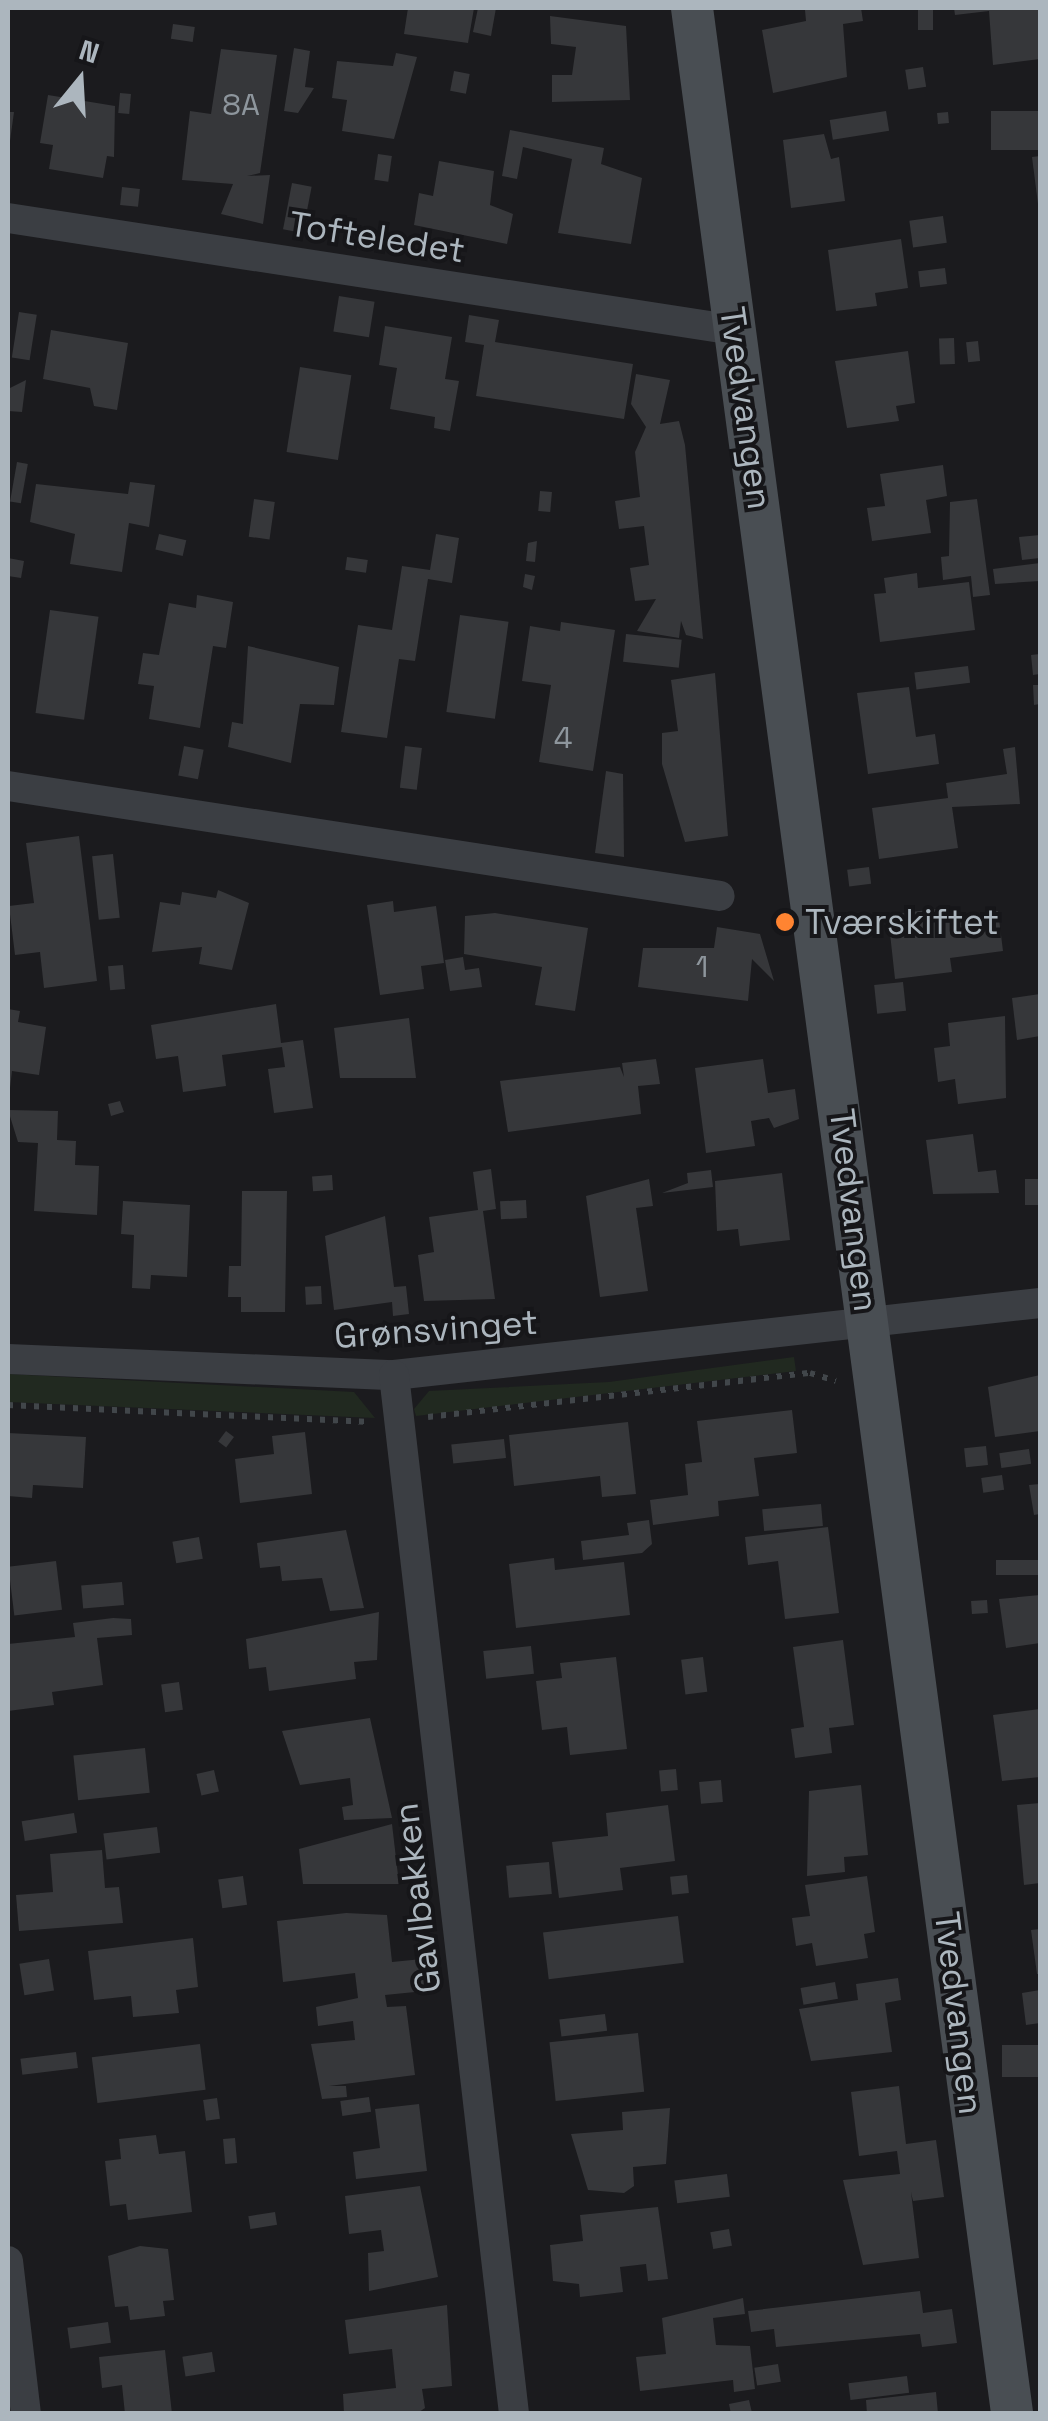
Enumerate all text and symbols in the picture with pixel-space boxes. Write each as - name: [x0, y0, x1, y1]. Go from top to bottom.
- north arrow: [30, 30, 130, 130]
- text: N: [75, 31, 104, 71]
- house number: 8A: [222, 87, 260, 123]
- street label: Tofteledet: [286, 202, 468, 272]
- street label: Tvedvangen: [711, 304, 781, 512]
- house number: 4: [554, 720, 572, 756]
- place label: Tværskiftet: [805, 901, 999, 943]
- marker: Tværskiftet: [774, 911, 796, 933]
- house number: 1: [696, 949, 708, 985]
- street label: Tvedvangen: [821, 1106, 887, 1314]
- street label: Grønsvinget: [333, 1301, 539, 1357]
- street label: Gavlbakken: [384, 1800, 450, 1996]
- street label: Tvedvangen: [926, 1909, 992, 2117]

